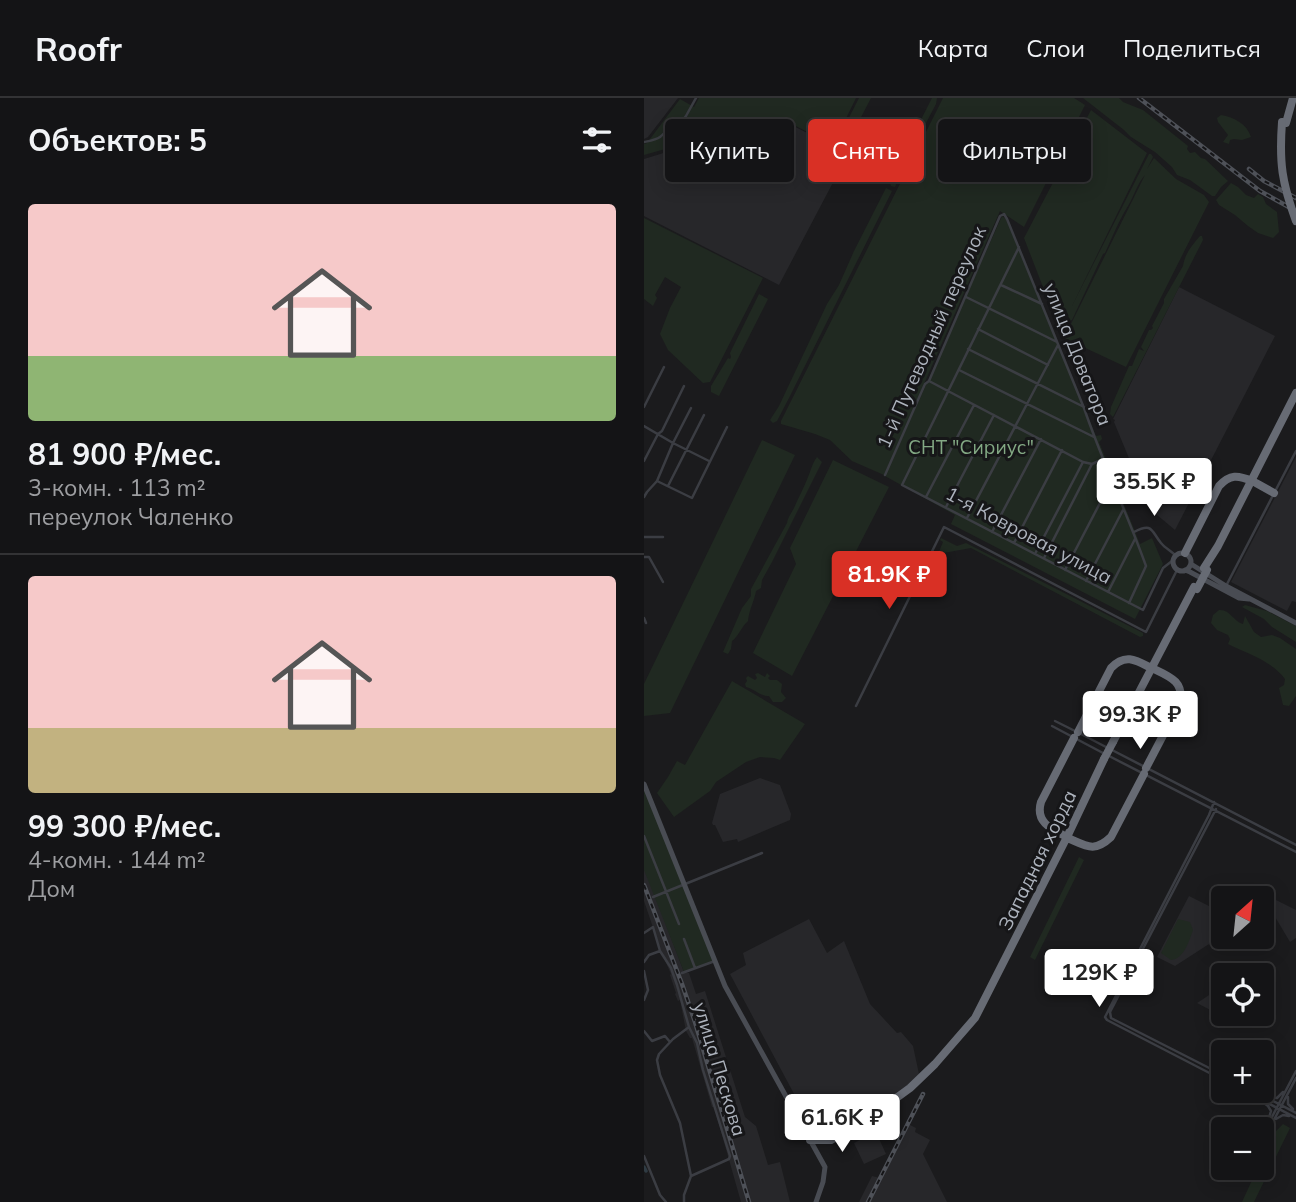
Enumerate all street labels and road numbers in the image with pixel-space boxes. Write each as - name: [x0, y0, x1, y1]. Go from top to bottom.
- street label: 1-й Путеводный переулок: [871, 221, 991, 452]
- street label: улица Доватора: [1038, 279, 1118, 429]
- street label: 1-я Ковровая улица: [942, 481, 1116, 589]
- street label: Западная хорда: [993, 786, 1081, 934]
- street label: улица Пескова: [688, 999, 752, 1139]

